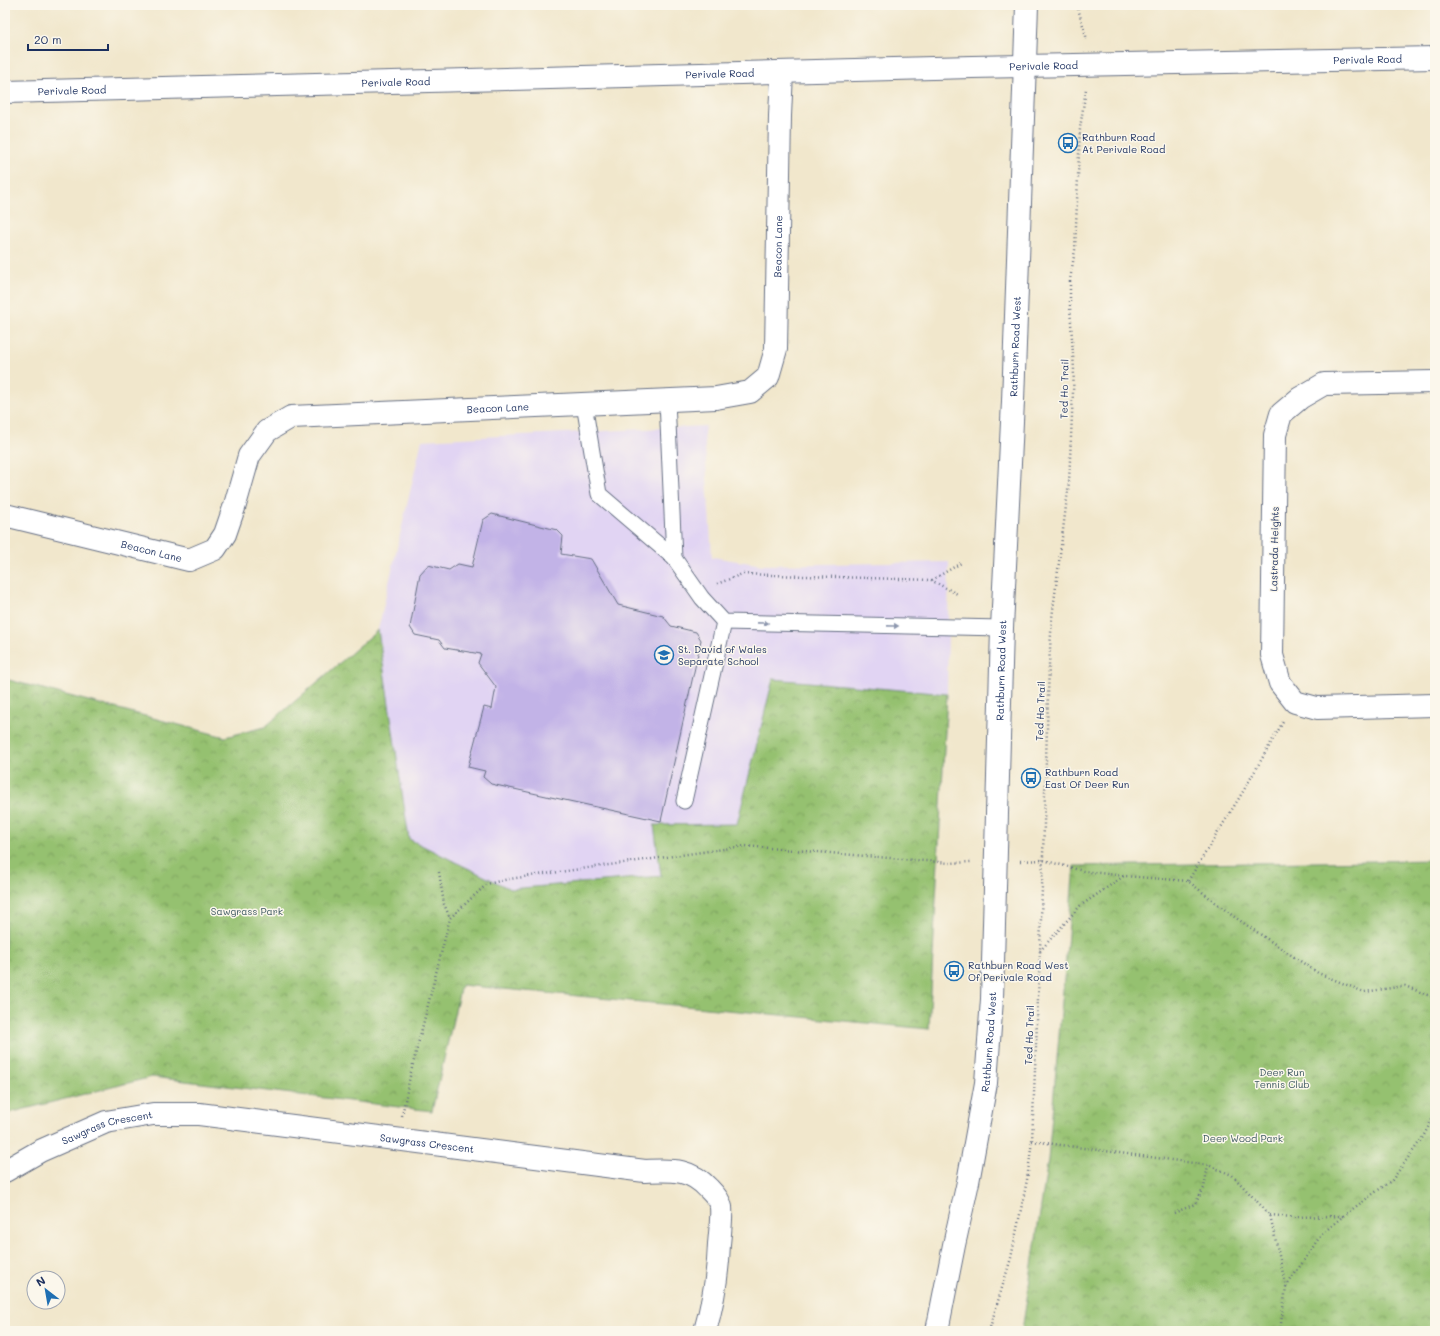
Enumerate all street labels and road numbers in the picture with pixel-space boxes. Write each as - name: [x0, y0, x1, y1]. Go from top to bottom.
- street label: Perivale Road: [1333, 52, 1402, 67]
- street label: Perivale Road: [1009, 58, 1078, 73]
- street label: Perivale Road: [685, 66, 754, 81]
- street label: Perivale Road: [361, 74, 430, 90]
- street label: Perivale Road: [37, 82, 107, 98]
- street label: Beacon Lane: [770, 215, 785, 278]
- street label: Rathburn Road West: [1006, 296, 1024, 397]
- street label: Ted Ho Trail: [1056, 359, 1072, 419]
- street label: Beacon Lane: [466, 399, 529, 416]
- street label: Lastrada Heights: [1266, 506, 1282, 592]
- street label: Beacon Lane: [120, 537, 184, 565]
- street label: Rathburn Road West: [993, 619, 1009, 721]
- street label: Ted Ho Trail: [1032, 681, 1048, 741]
- street label: Rathburn Road West: [977, 991, 999, 1093]
- street label: Ted Ho Trail: [1021, 1005, 1037, 1065]
- street label: Sawgrass Crescent: [59, 1107, 154, 1148]
- street label: Sawgrass Crescent: [379, 1130, 475, 1156]

